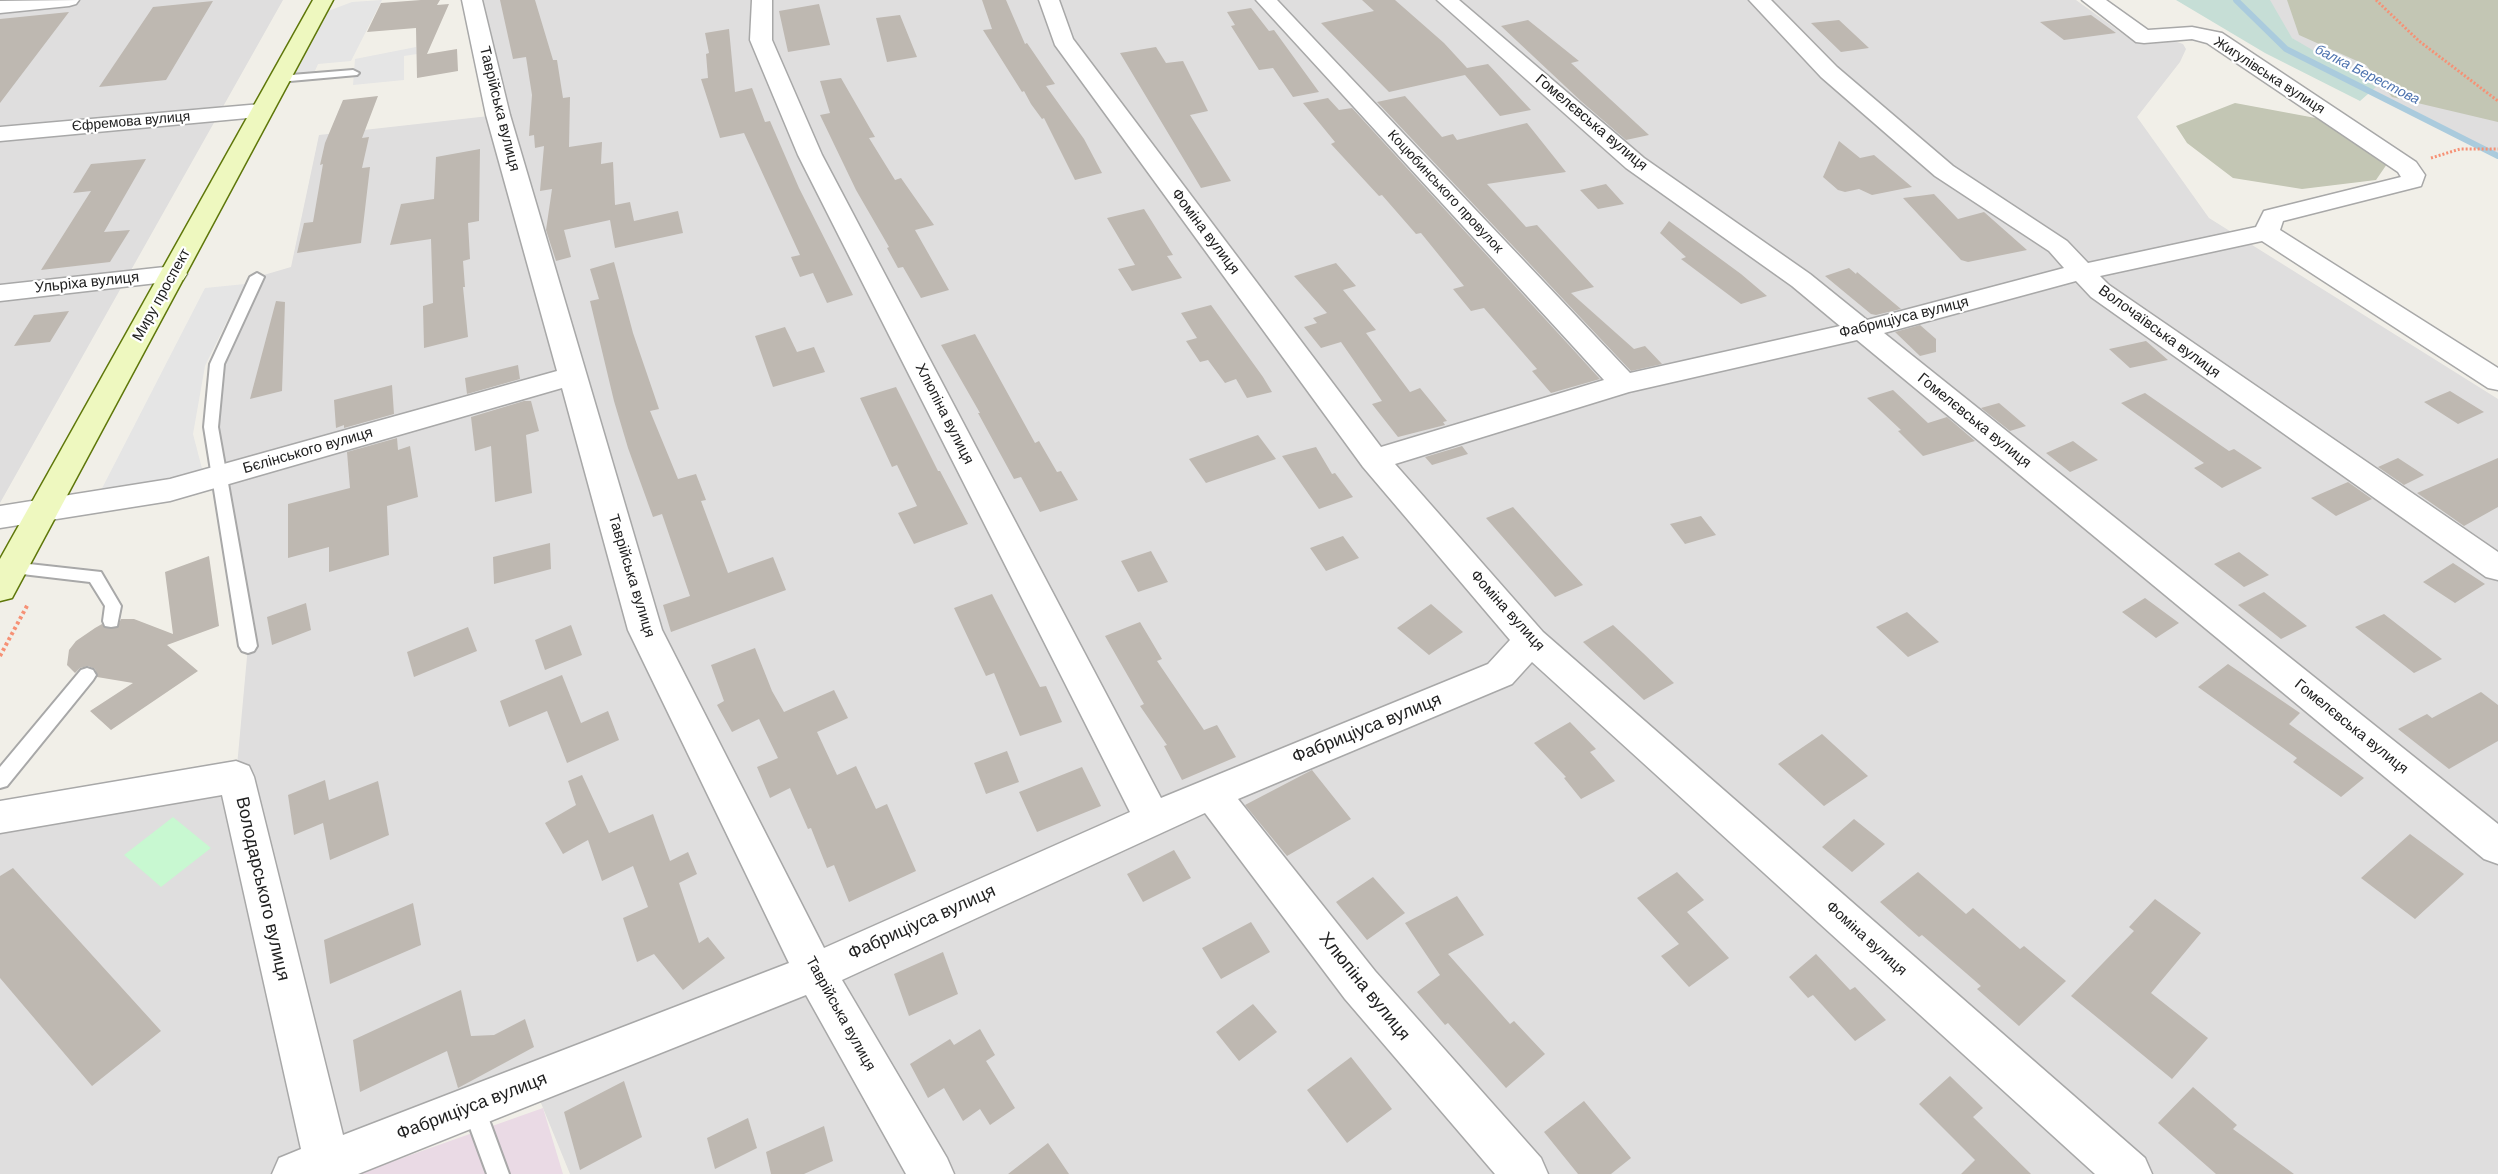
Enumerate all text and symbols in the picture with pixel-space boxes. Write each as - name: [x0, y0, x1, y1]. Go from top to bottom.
- street label: Жигулівська вулиця: [2210, 34, 2328, 118]
- water label: балка Берестова: [2312, 41, 2422, 109]
- street label: Таврійська вулиця: [475, 45, 523, 173]
- street label: Гомелєвська вулиця: [1531, 71, 1651, 175]
- street label: Єфремова вулиця: [71, 108, 191, 136]
- street label: Коцюбинського провулок: [1384, 127, 1506, 257]
- street label: Фоміна вулиця: [1167, 186, 1243, 278]
- street label: Миру проспект: [129, 246, 195, 344]
- street label: Ульріха вулиця: [34, 269, 140, 297]
- street label: Волочаївська вулиця: [2095, 282, 2223, 382]
- street label: Фабриціуса вулиця: [1837, 293, 1971, 343]
- street label: Хлюпіна вулиця: [911, 361, 977, 467]
- street label: Гомелєвська вулиця: [1914, 370, 2034, 472]
- street label: Бєлінського вулиця: [241, 424, 375, 478]
- street label: Таврійська вулиця: [604, 512, 658, 640]
- street label: Фоміна вулиця: [1466, 567, 1548, 655]
- street label: Гомелєвська вулиця: [2291, 676, 2411, 778]
- street label: Фабриціуса вулиця: [1289, 689, 1445, 769]
- street label: Володарського вулиця: [230, 795, 294, 983]
- street label: Фабриціуса вулиця: [845, 881, 999, 965]
- street label: Фоміна вулиця: [1822, 898, 1910, 980]
- street label: Хлюпіна вулиця: [1314, 929, 1414, 1045]
- street label: Таврійська вулиця: [801, 954, 879, 1074]
- street label: Фабриціуса вулиця: [394, 1068, 550, 1146]

